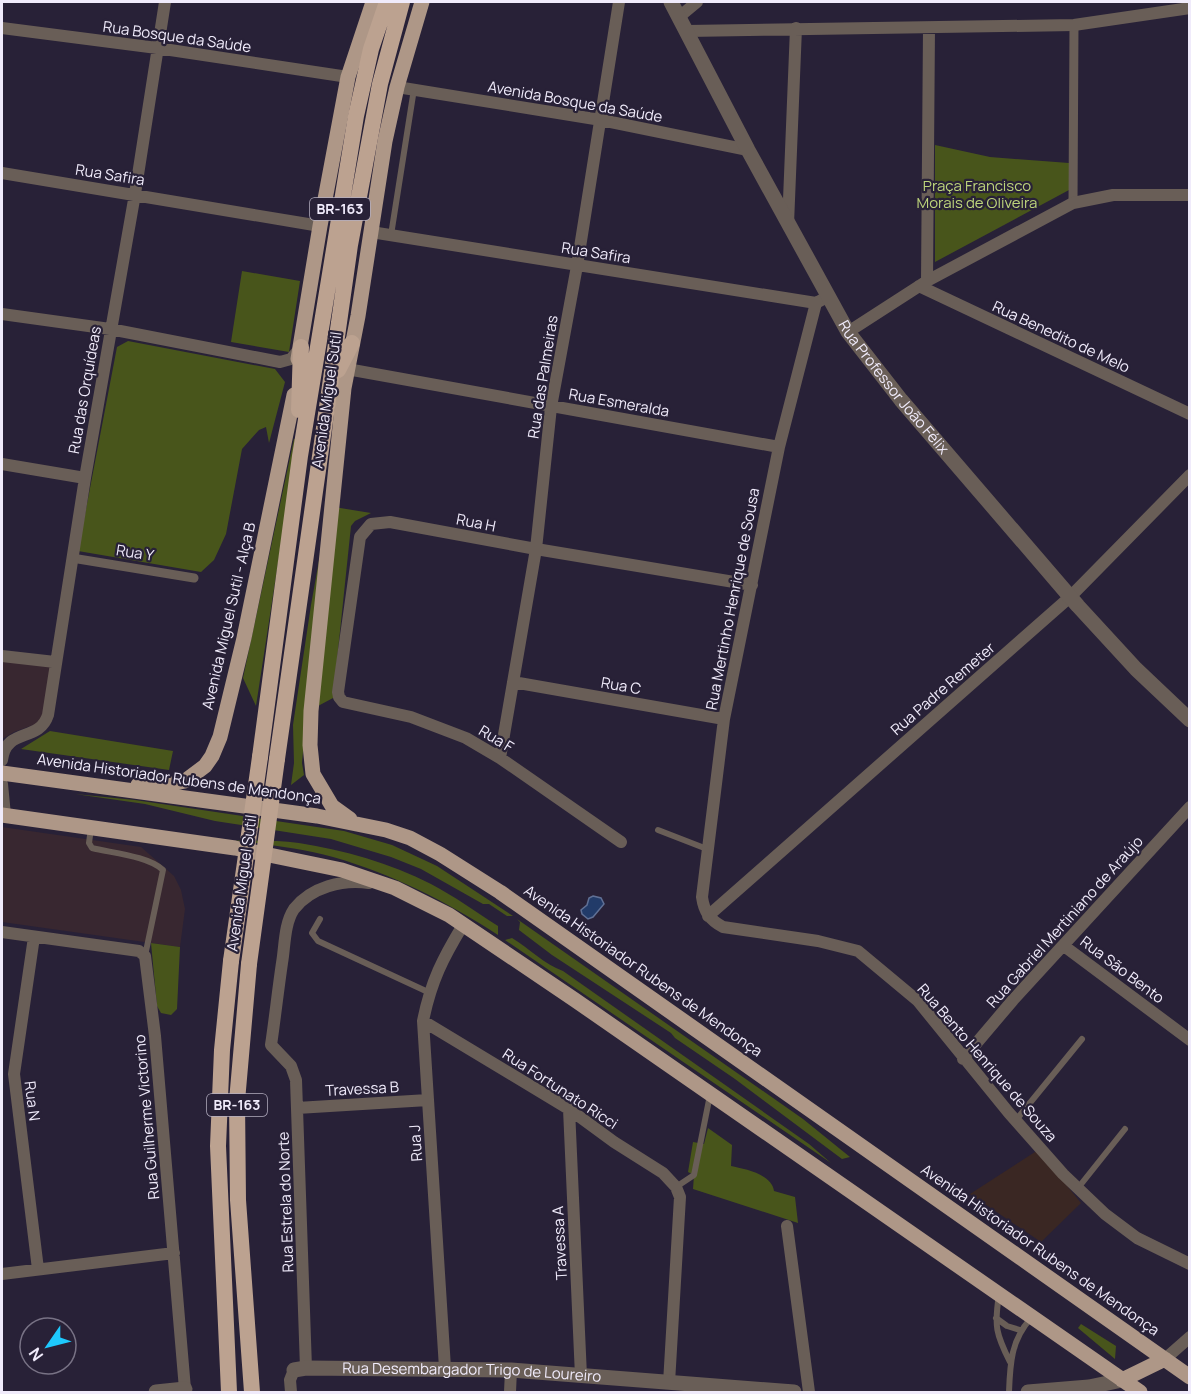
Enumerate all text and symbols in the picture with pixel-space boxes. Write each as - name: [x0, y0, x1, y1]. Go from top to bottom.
- street label: Rua Bosque da Saúde: [102, 16, 253, 57]
- street label: Avenida Bosque da Saúde: [486, 76, 664, 127]
- street label: Rua Safira: [74, 159, 146, 190]
- park label: Praça Francisco Morais de Oliveira: [917, 175, 1037, 213]
- road number: BR-163: [310, 198, 370, 220]
- street label: Rua Safira: [560, 237, 632, 268]
- street label: Rua Benedito de Melo: [989, 295, 1133, 378]
- street label: Rua das Palmeiras: [522, 314, 563, 440]
- street label: Rua Professor João Félix: [834, 316, 954, 459]
- street label: Rua das Orquídeas: [63, 324, 106, 455]
- street label: Avenida Miguel Sutil: [307, 330, 346, 470]
- street label: Rua Esmeralda: [567, 383, 671, 422]
- street label: Rua Mertinho Henrique de Sousa: [701, 486, 764, 712]
- street label: Rua H: [454, 508, 498, 537]
- street label: Avenida Miguel Sutil - Alça B: [197, 520, 260, 712]
- street label: Rua Y: [115, 539, 156, 566]
- street label: Rua Padre Remeter: [886, 637, 1000, 740]
- street label: Rua C: [599, 672, 643, 699]
- street label: Rua F: [475, 720, 518, 757]
- street label: Avenida Historiador Rubens de Mendonça: [36, 748, 322, 809]
- street label: Avenida Miguel Sutil: [222, 813, 261, 953]
- street label: Rua Gabriel Mertiniano de Araújo: [982, 831, 1148, 1012]
- street label: Avenida Historiador Rubens de Mendonça: [520, 880, 767, 1061]
- street label: Rua São Bento: [1076, 931, 1169, 1008]
- street label: Rua Bento Henrique de Souza: [913, 979, 1062, 1146]
- street label: Rua Guilherme Victorino: [129, 1034, 164, 1200]
- street label: Rua Fortunato Ricci: [499, 1043, 622, 1134]
- street label: Travessa B: [325, 1076, 399, 1101]
- street label: Rua N: [20, 1080, 45, 1122]
- road number: BR-163: [207, 1094, 267, 1116]
- street label: Rua J: [404, 1124, 427, 1162]
- street label: Rua Estrela do Norte: [273, 1131, 298, 1273]
- street label: Avenida Historiador Rubens de Mendonça: [917, 1159, 1164, 1340]
- street label: Travessa A: [547, 1205, 572, 1281]
- north arrow: [18, 1316, 78, 1376]
- text: N: [23, 1344, 48, 1366]
- street label: Rua Desembargador Trigo de Loureiro: [342, 1357, 602, 1387]

